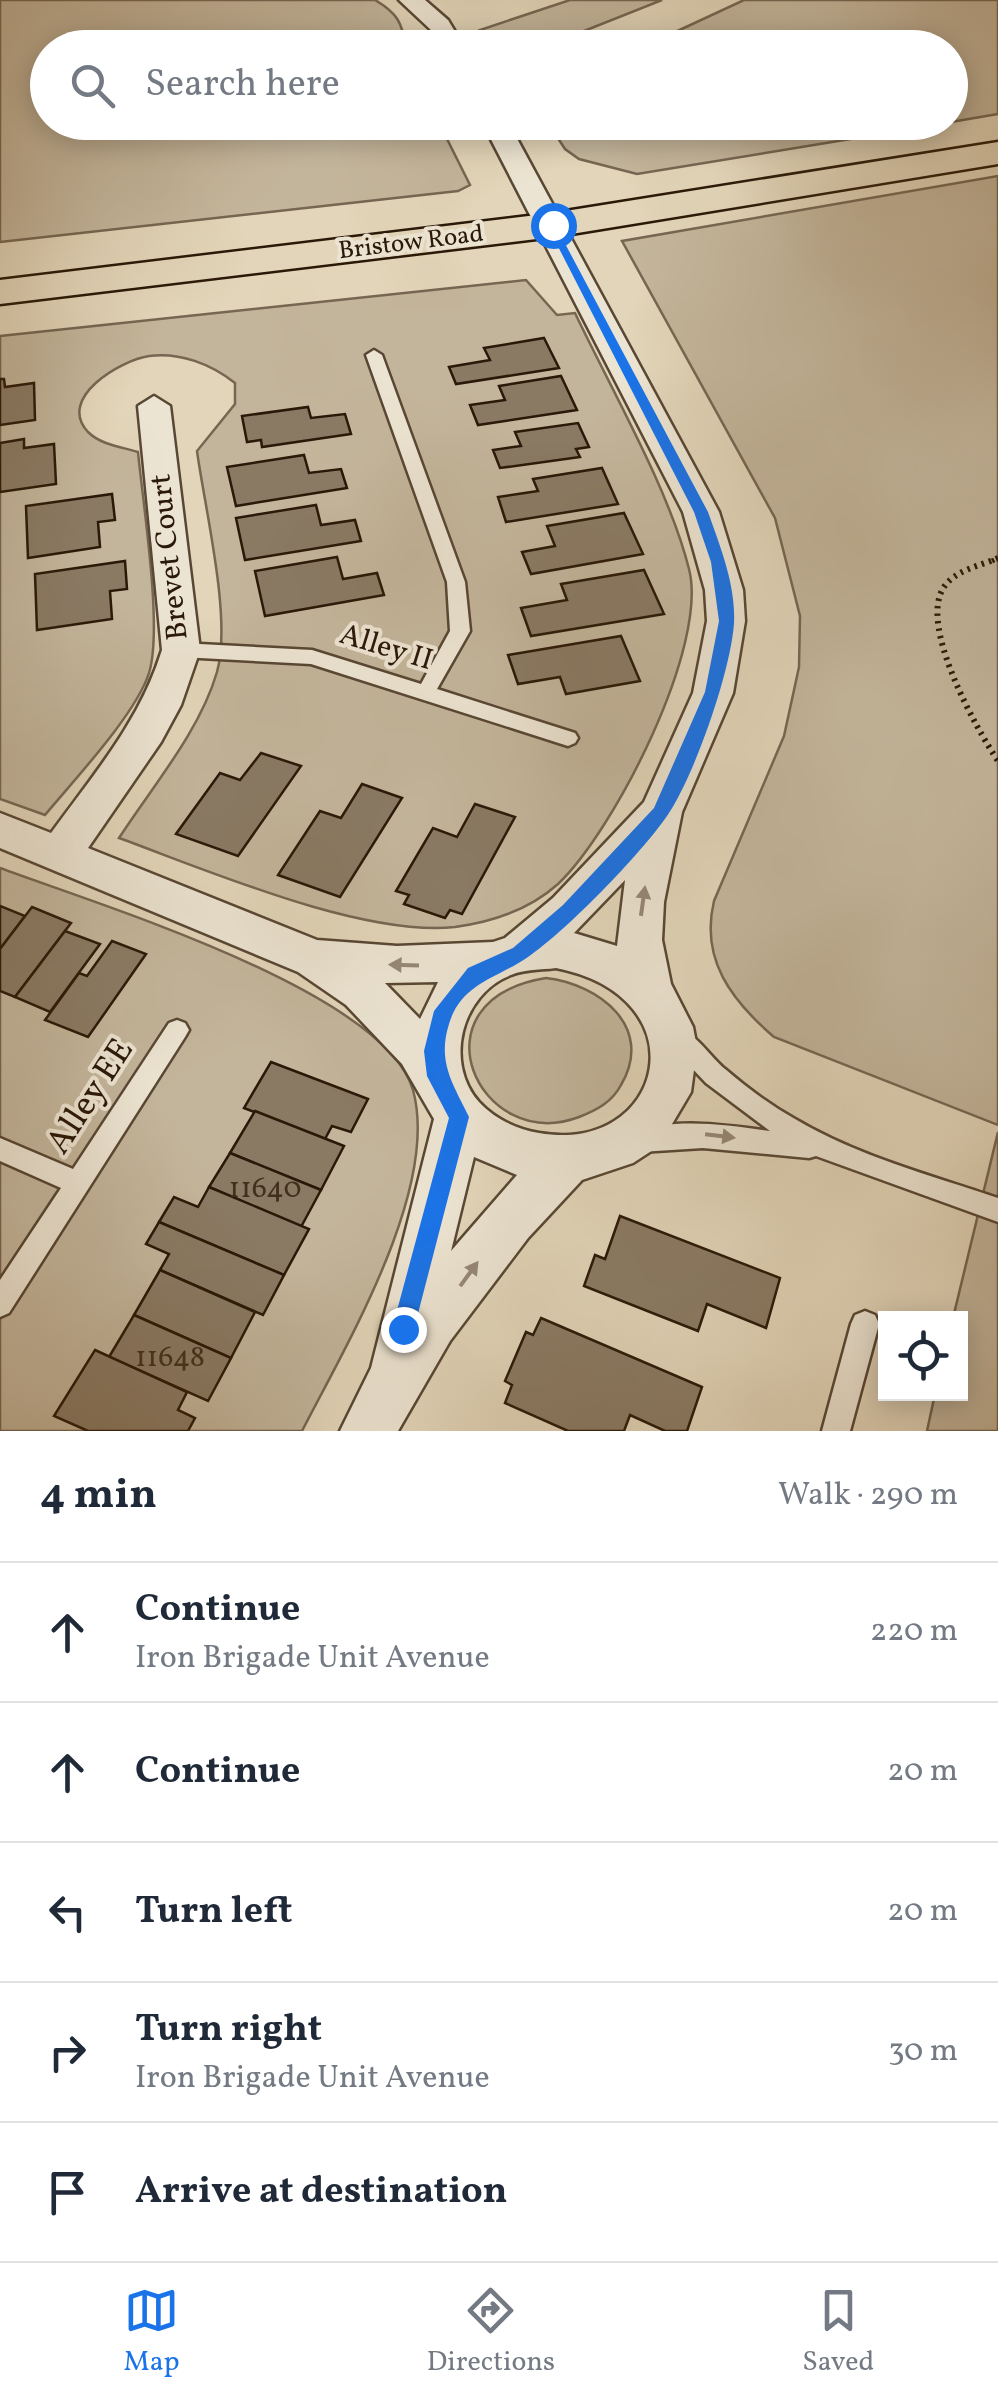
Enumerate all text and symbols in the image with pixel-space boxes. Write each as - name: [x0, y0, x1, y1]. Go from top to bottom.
- search box: [30, 30, 968, 140]
- icon: search: [65, 58, 120, 113]
- text: Search here: [145, 59, 340, 112]
- route start: [531, 203, 577, 249]
- street label: Bristow Road: [336, 217, 486, 269]
- street label: Brevet Court: [140, 472, 200, 642]
- street label: Alley II: [334, 614, 438, 682]
- one-way arrow: [636, 885, 652, 916]
- one-way arrow: [388, 956, 420, 972]
- street label: Alley EE: [36, 1030, 146, 1164]
- one-way arrow: [704, 1128, 736, 1144]
- house number: 11640: [229, 1168, 301, 1210]
- one-way arrow: [459, 1261, 478, 1287]
- route end: [381, 1307, 427, 1353]
- map controls: [878, 1311, 968, 1401]
- button: locate: [878, 1311, 968, 1401]
- house number: 11648: [135, 1337, 205, 1379]
- text: 4 min: [40, 1467, 157, 1526]
- text: Walk · 290 m: [778, 1474, 958, 1518]
- text: Continue: [135, 1584, 300, 1637]
- icon: ahead: [40, 1605, 95, 1660]
- text: 220 m: [870, 1610, 958, 1654]
- text: Iron Brigade Unit Avenue: [135, 1637, 490, 1681]
- icon: ahead: [40, 1745, 95, 1800]
- text: Continue: [135, 1746, 300, 1799]
- text: 20 m: [887, 1750, 958, 1794]
- icon: left: [40, 1885, 95, 1940]
- text: Turn left: [135, 1886, 292, 1939]
- text: 20 m: [887, 1890, 958, 1934]
- text: Turn right: [135, 2004, 322, 2057]
- icon: right: [40, 2025, 95, 2080]
- text: 30 m: [888, 2030, 958, 2074]
- text: Iron Brigade Unit Avenue: [135, 2057, 490, 2101]
- icon: arrive: [40, 2165, 95, 2220]
- text: Arrive at destination: [135, 2166, 508, 2219]
- tab: Map: [124, 2283, 180, 2382]
- tab: Directions: [427, 2283, 555, 2382]
- tab: Saved: [802, 2283, 874, 2382]

